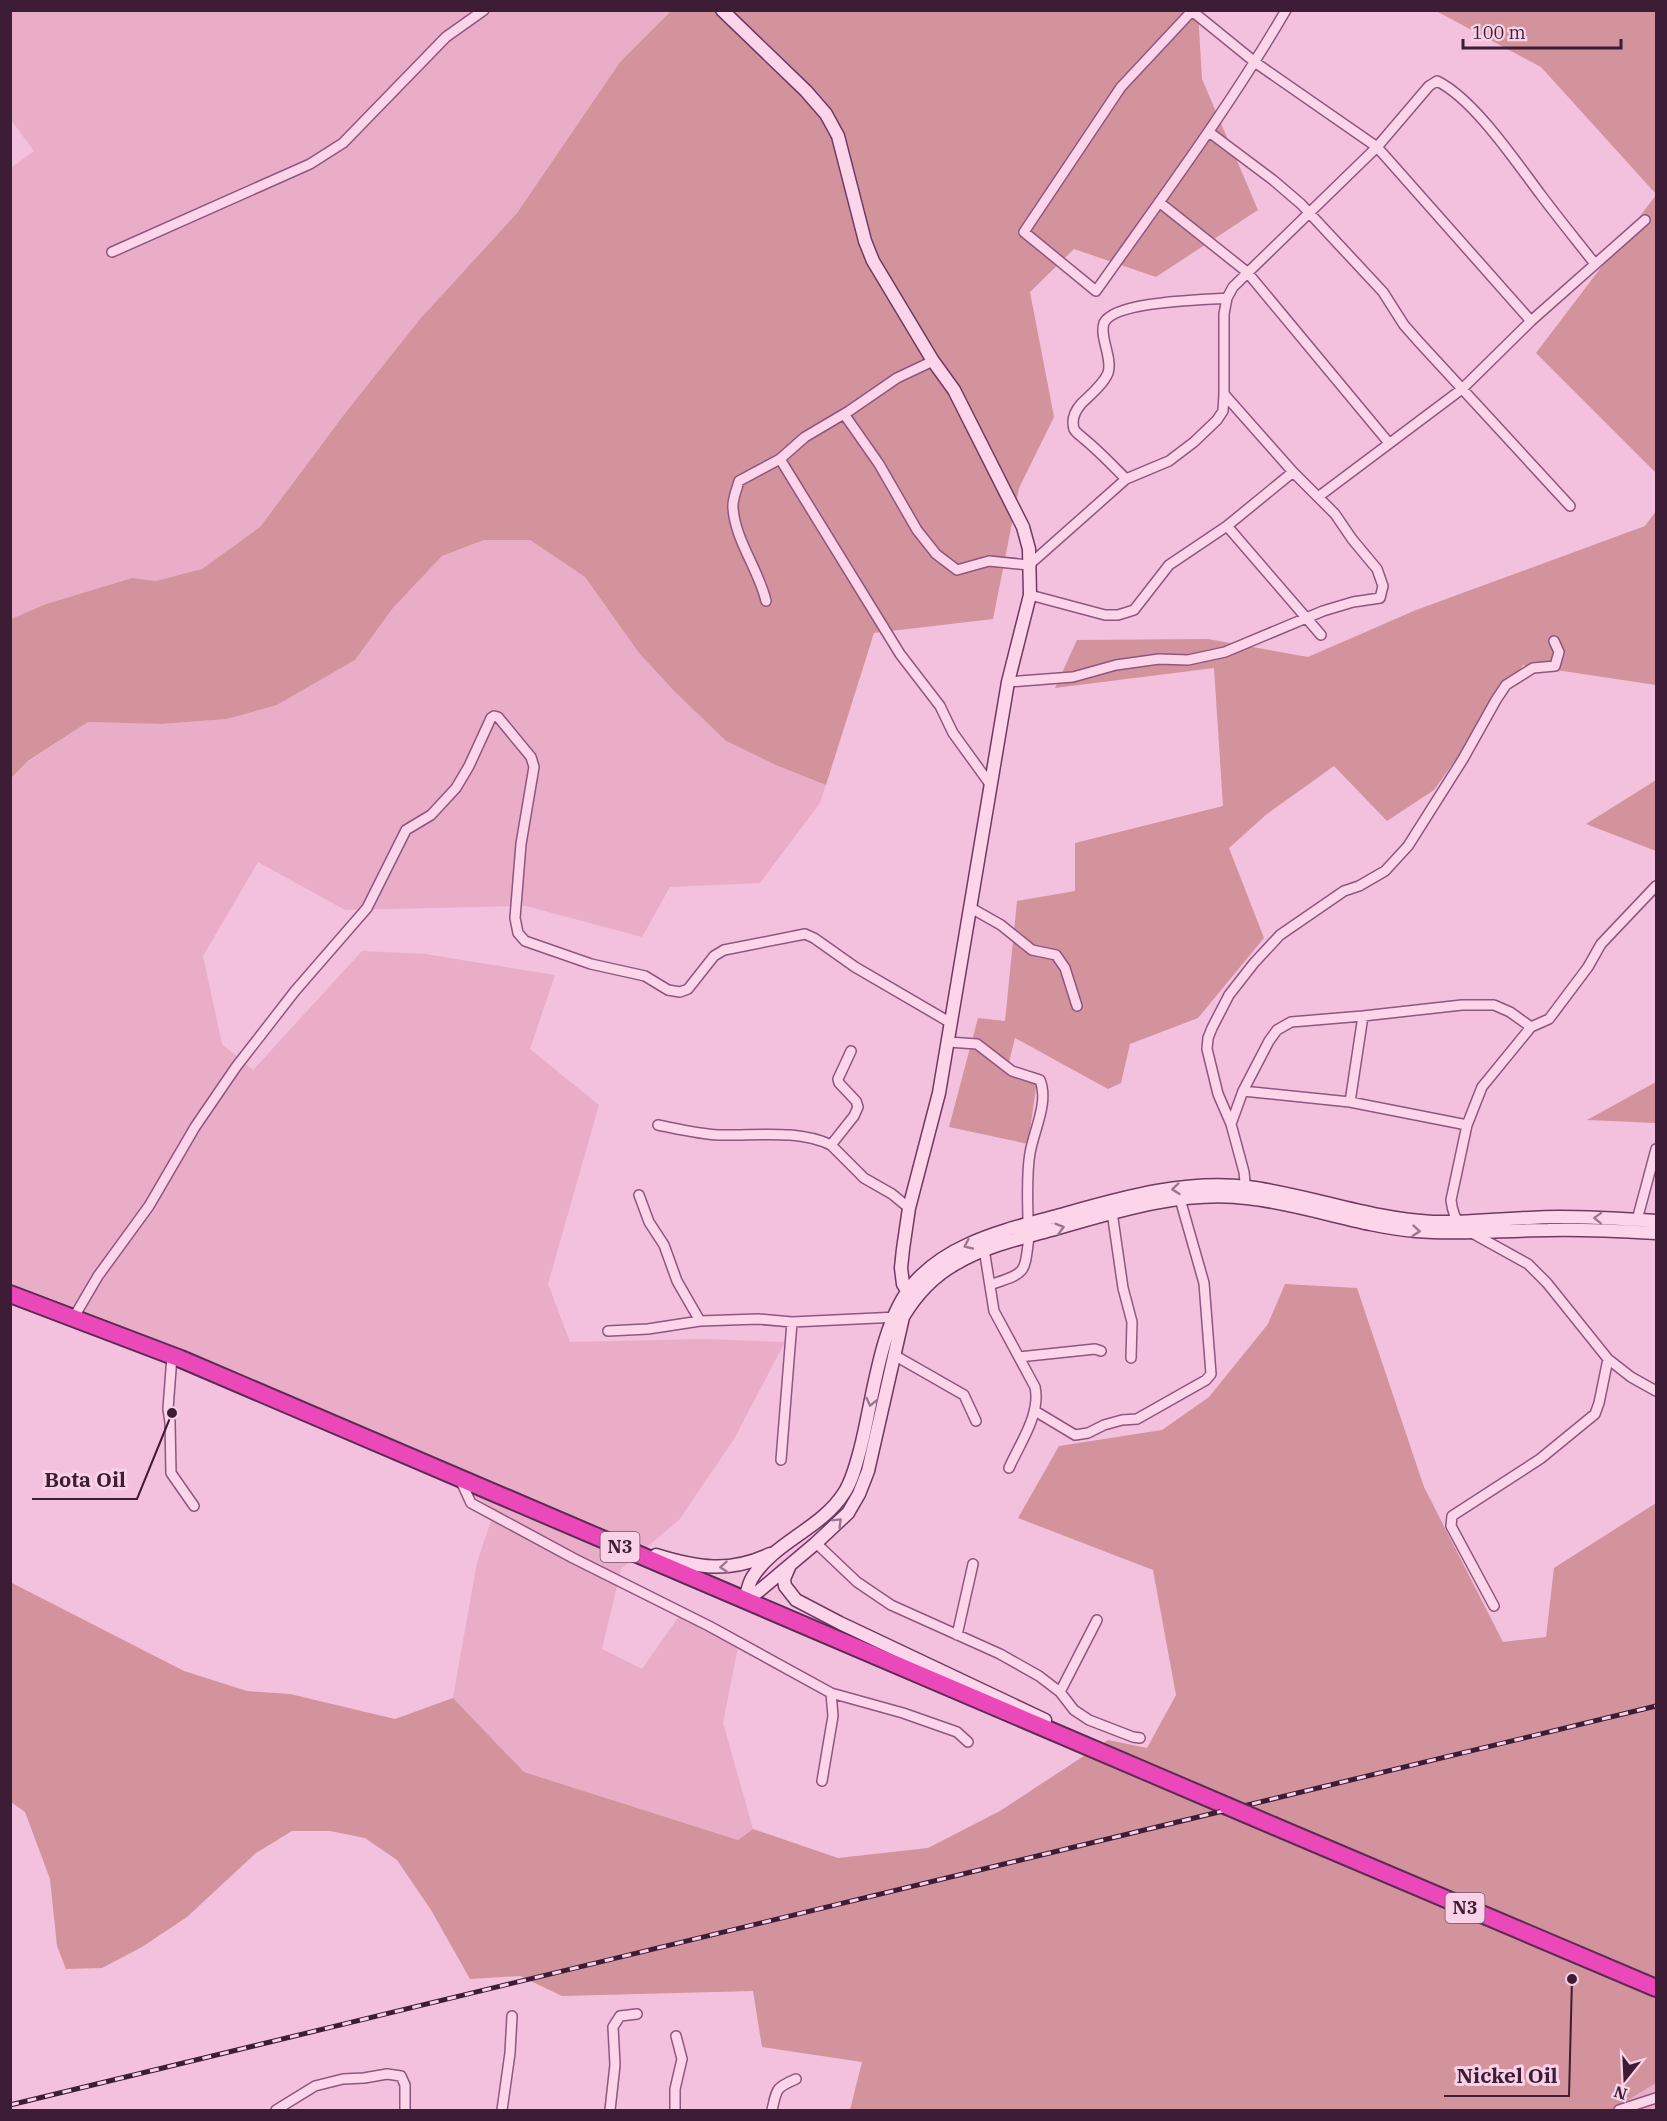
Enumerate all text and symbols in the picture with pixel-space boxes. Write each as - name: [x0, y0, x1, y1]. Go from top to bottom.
- scale bar: [1463, 12, 1620, 50]
- text: 100 m: [1472, 21, 1526, 44]
- one-way arrow: [1171, 1182, 1180, 1195]
- one-way arrow: [1594, 1212, 1603, 1225]
- one-way arrow: [1054, 1223, 1065, 1235]
- one-way arrow: [1412, 1224, 1421, 1237]
- one-way arrow: [963, 1238, 974, 1250]
- one-way arrow: [866, 1397, 879, 1407]
- callout: Bota Oil: [32, 1460, 137, 1499]
- text: Bota Oil: [44, 1465, 126, 1493]
- one-way arrow: [830, 1519, 841, 1530]
- road number: N3: [600, 1532, 640, 1562]
- one-way arrow: [719, 1560, 728, 1573]
- road number: N3: [1446, 1893, 1484, 1923]
- north arrow: [1595, 2049, 1655, 2109]
- callout: Nickel Oil: [1444, 2057, 1569, 2096]
- text: Nickel Oil: [1456, 2061, 1558, 2089]
- text: N: [1611, 2082, 1629, 2105]

